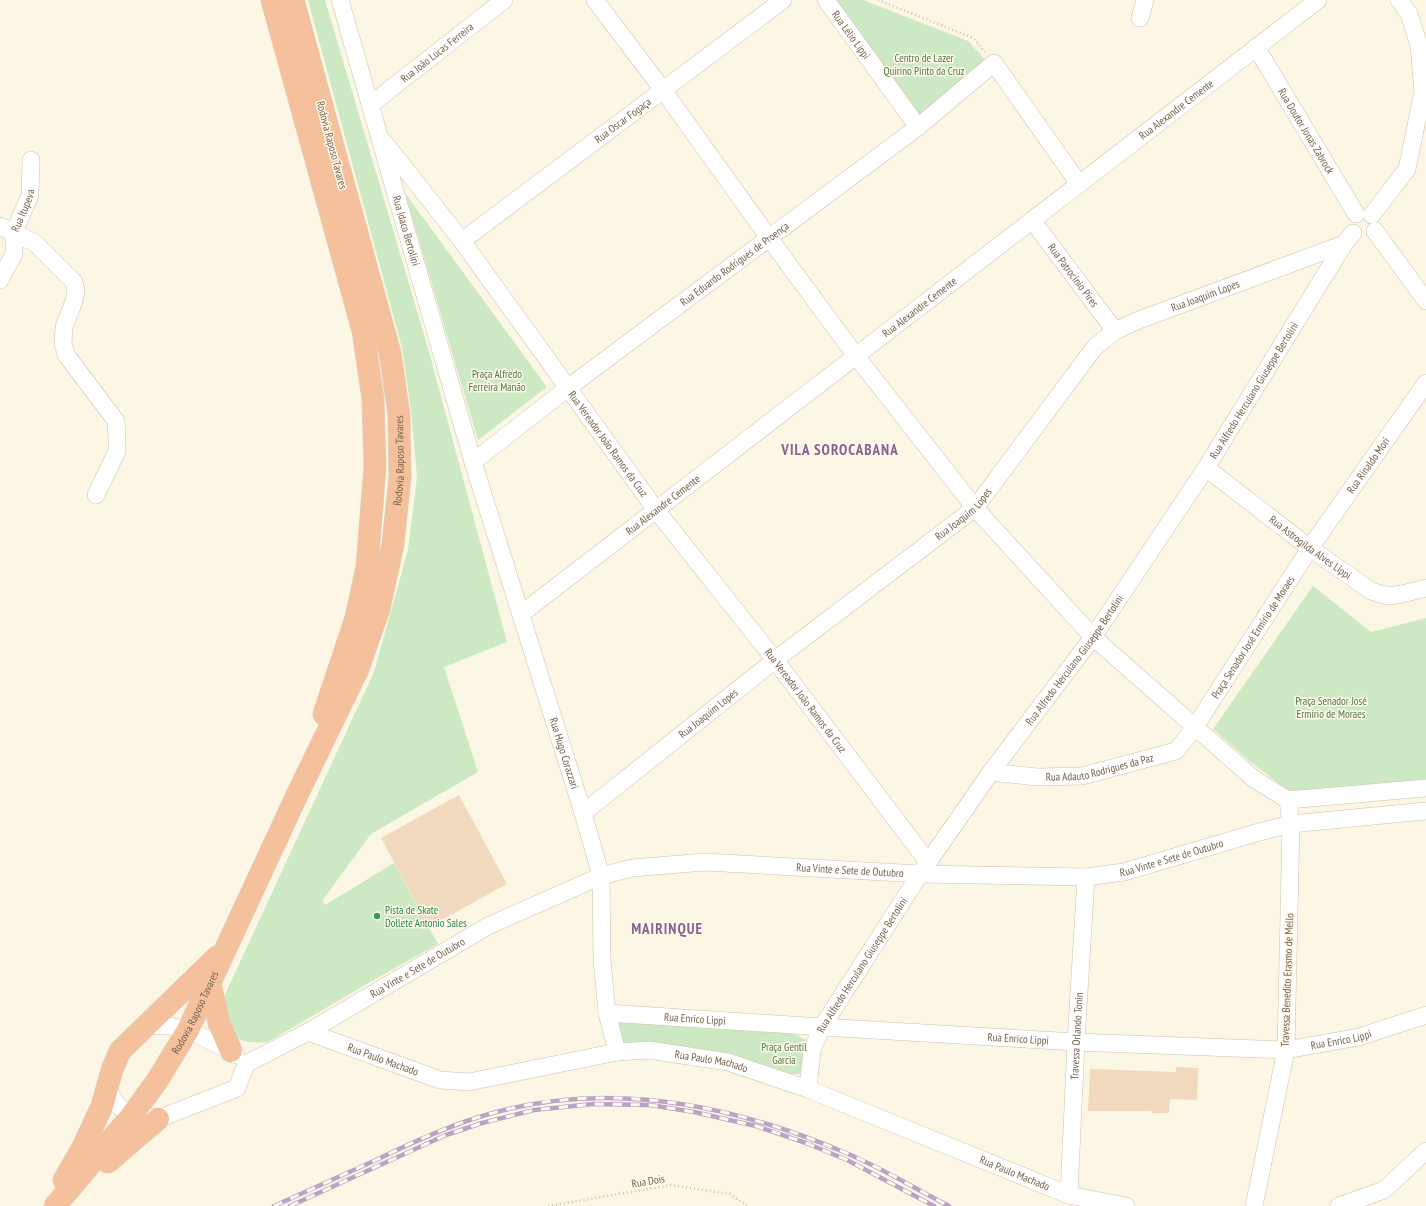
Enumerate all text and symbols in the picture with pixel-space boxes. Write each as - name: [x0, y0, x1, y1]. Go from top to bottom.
- street label: Rua Lélio Lippi: [829, 8, 873, 62]
- street label: Rua João Lucas Ferreira: [398, 20, 476, 85]
- park label: Centro de Lazer Quirino Pinto da Cruz: [884, 51, 964, 78]
- street label: Rua Alexandre Cemente: [1136, 76, 1217, 142]
- street label: Rua Doutor Jonas Zabrock: [1275, 86, 1338, 177]
- street label: Rua Oscar Fogaça: [592, 95, 654, 146]
- street label: Rodovia Raposo Tavares: [314, 100, 351, 191]
- street label: Rua Itupeva: [8, 189, 37, 234]
- street label: Rua Idaco Bertolini: [390, 194, 423, 267]
- street label: Rua Eduardo Rodrigues de Proença: [677, 219, 792, 309]
- street label: Rua Patrocínio Pires: [1045, 241, 1102, 310]
- street label: Rua Alexandre Cemente: [879, 274, 960, 340]
- street label: Rua Joaquim Lopes: [1169, 276, 1242, 315]
- street label: Rua Alfredo Herculano Giuseppe Bertolini: [1206, 319, 1301, 461]
- park label: Praça Alfredo Ferreira Manão: [468, 367, 526, 394]
- street label: Rua Vereador João Ramos da Cruz: [565, 388, 651, 499]
- street label: Rodovia Raposo Tavares: [390, 415, 407, 506]
- street label: Rua Rinaldo Mori: [1344, 435, 1393, 496]
- district label: VILA SOROCABANA: [780, 440, 899, 459]
- street label: Rua Alexandre Cemente: [623, 471, 703, 538]
- street label: Rua Joaquim Lopes: [932, 485, 995, 543]
- street label: Rua Astrogilda Alves Lippi: [1266, 512, 1354, 582]
- street label: Praça Senador José Ermírio de Moraes: [1208, 573, 1297, 701]
- street label: Rua Alfredo Herculano Giuseppe Bertolini: [1022, 592, 1126, 728]
- street label: Rua Vereador João Ramos da Cruz: [762, 646, 850, 756]
- street label: Rua Joaquim Lopes: [676, 685, 741, 741]
- park label: Praça Senador José Ermirio de Moraes: [1295, 694, 1367, 721]
- street label: Rua Hugo Corazzari: [547, 716, 582, 791]
- street label: Rua Adauto Rodrigues da Paz: [1045, 750, 1155, 784]
- street label: Rua Vinte e Sete de Outubro: [1119, 836, 1225, 879]
- street label: Rua Vinte e Sete de Outubro: [796, 860, 904, 880]
- street label: Rua Alfredo Herculano Giuseppe Bertolini: [813, 895, 910, 1035]
- place label: Pista de Skate Dollete Antonio Sales: [385, 903, 467, 930]
- marker: Pista de Skate Dollete Antonio Sales: [372, 911, 382, 921]
- street label: Travessa Benedito Erasmo de Mello: [1278, 913, 1296, 1047]
- district label: MAIRINQUE: [631, 919, 703, 938]
- street label: Rua Vinte e Sete de Outubro: [368, 934, 467, 1001]
- street label: Rodovia Raposo Tavares: [168, 969, 221, 1056]
- street label: Travessa Orlando Tonin: [1067, 992, 1086, 1080]
- street label: Rua Enrico Lippi: [664, 1010, 726, 1028]
- street label: Rua Enrico Lippi: [1310, 1026, 1373, 1052]
- street label: Rua Enrico Lippi: [987, 1030, 1049, 1047]
- street label: Rua Paulo Machado: [346, 1040, 421, 1079]
- park label: Praça Gentil Garcia: [761, 1040, 807, 1067]
- street label: Rua Paulo Machado: [674, 1047, 750, 1075]
- street label: Rua Paulo Machado: [978, 1152, 1052, 1194]
- street label: Rua Dois: [630, 1171, 666, 1191]

